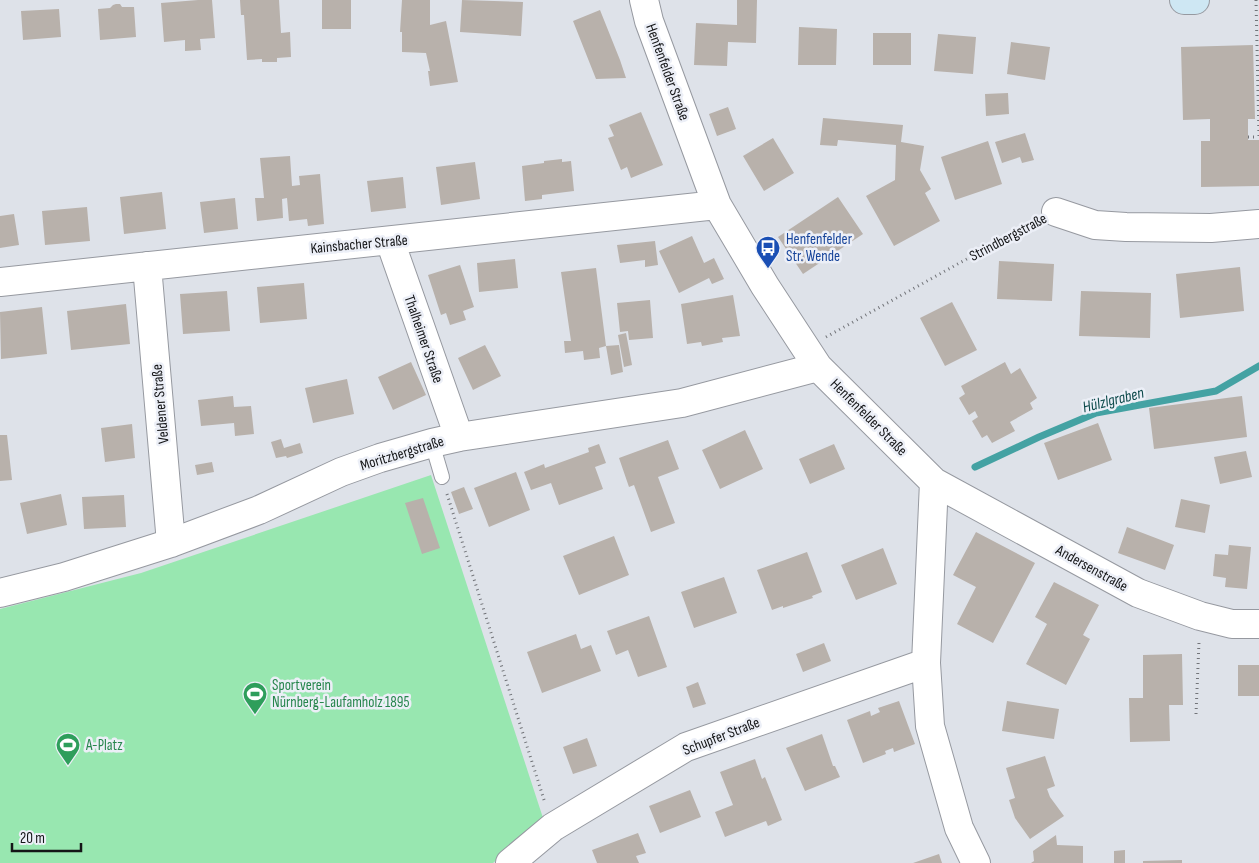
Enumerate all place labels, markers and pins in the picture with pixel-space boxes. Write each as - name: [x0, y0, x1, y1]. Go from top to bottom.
- place label: Henfenfelder Str. Wende: [786, 230, 853, 266]
- bus stop icon: Henfenfelder Str. Wende: [755, 235, 781, 269]
- place label: Sportverein Nürnberg-Laufamholz 1895: [272, 676, 409, 712]
- sports icon: Sportverein Nürnberg-Laufamholz 1895: [242, 681, 268, 715]
- sports icon: A-Platz: [55, 732, 81, 766]
- place label: A-Platz: [85, 736, 123, 755]

